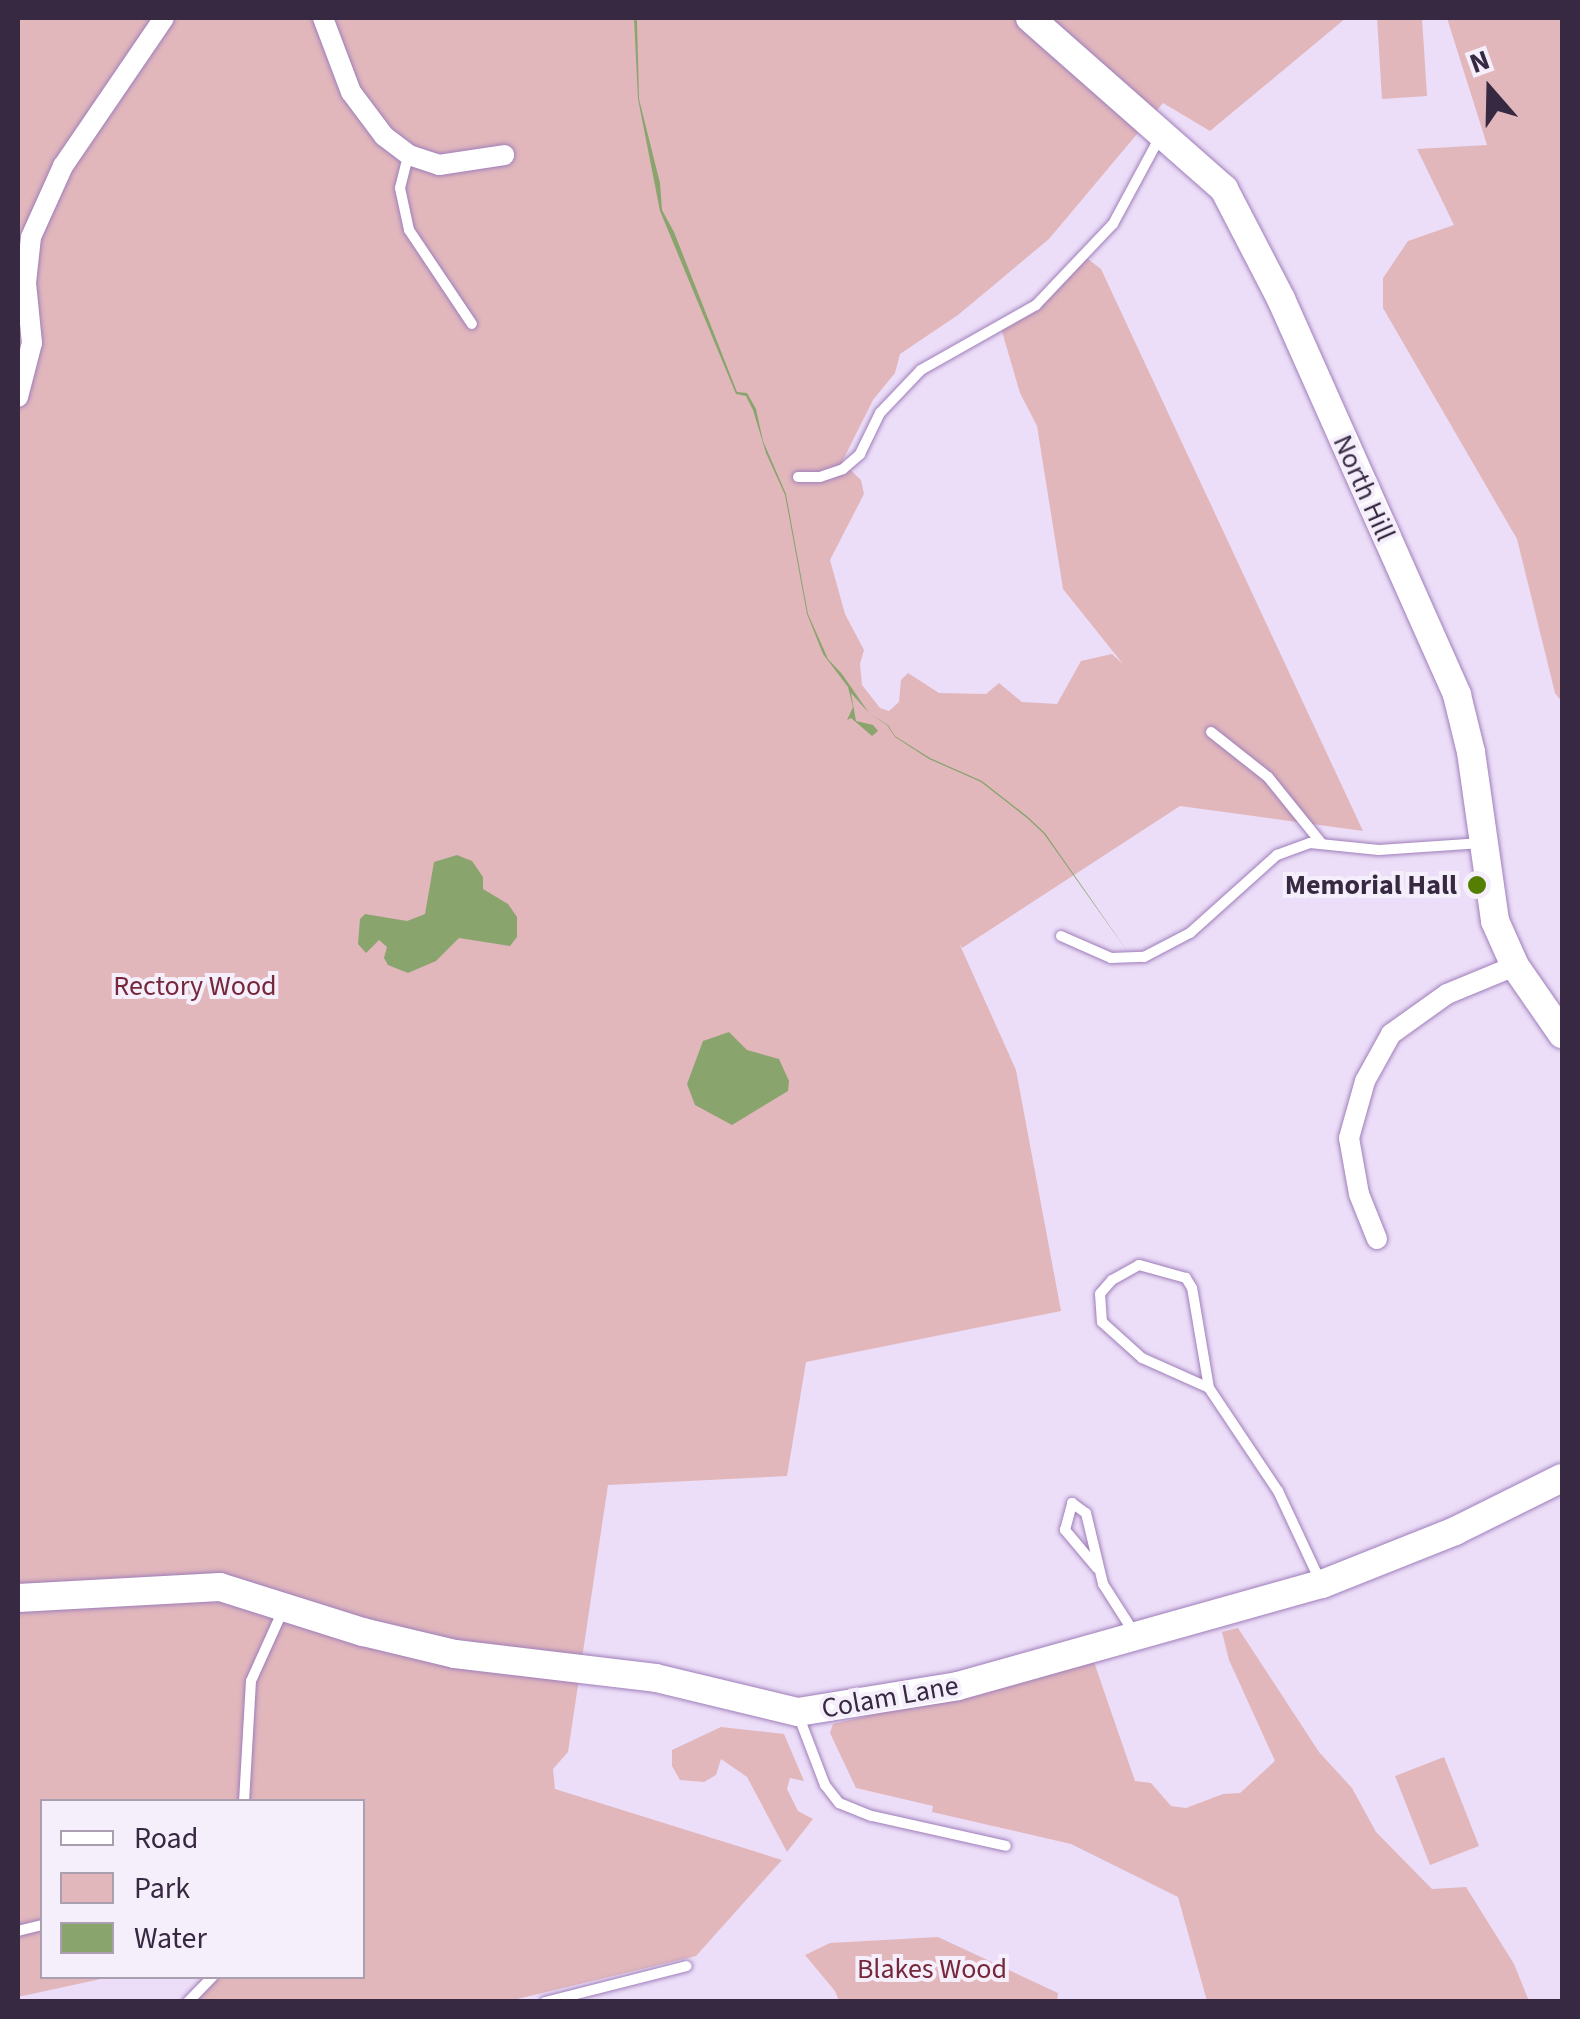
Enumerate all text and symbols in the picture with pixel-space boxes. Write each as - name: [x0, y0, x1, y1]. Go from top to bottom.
- north arrow: [1440, 40, 1540, 140]
- text: N: [1464, 40, 1495, 84]
- street label: North Hill: [1326, 430, 1402, 546]
- place label: Memorial Hall: [1285, 868, 1457, 902]
- marker: Memorial Hall: [1466, 874, 1488, 896]
- park label: Rectory Wood: [113, 969, 277, 1003]
- street label: Colam Lane: [819, 1668, 961, 1726]
- legend: [40, 1799, 365, 1979]
- text: Road: [134, 1817, 198, 1860]
- text: Park: [134, 1867, 190, 1910]
- text: Water: [134, 1917, 207, 1960]
- park label: Blakes Wood: [857, 1952, 1007, 1986]

